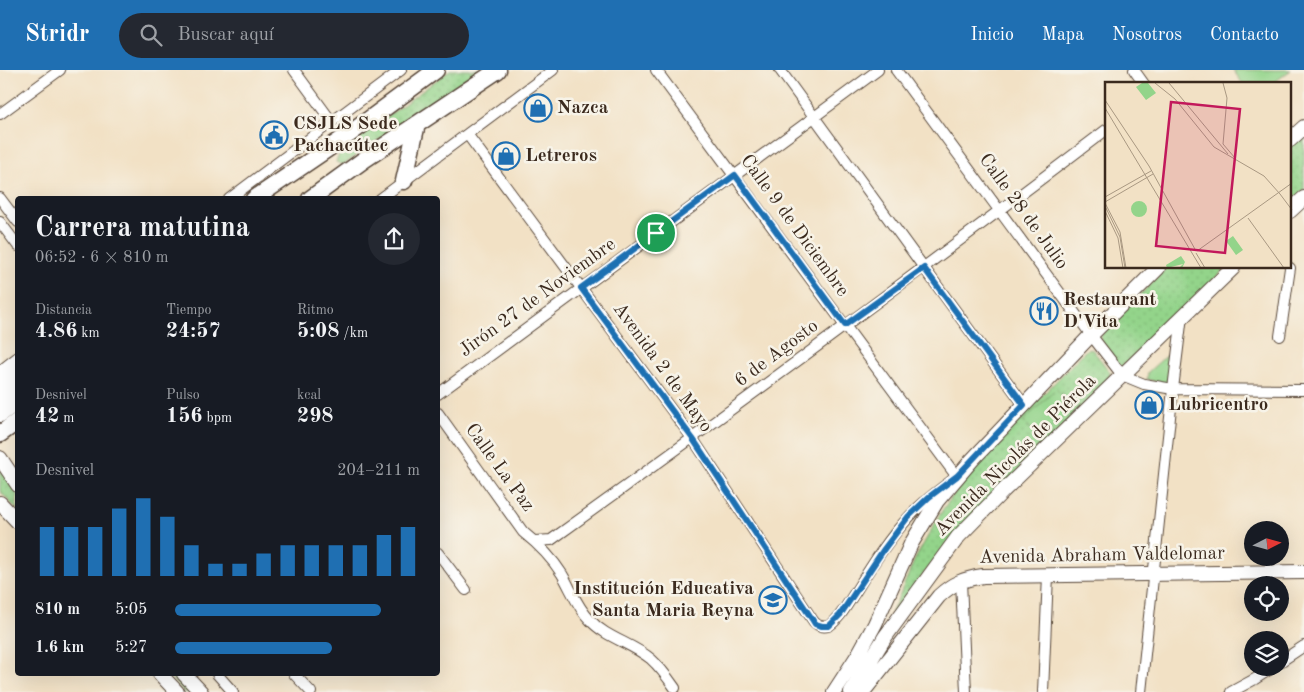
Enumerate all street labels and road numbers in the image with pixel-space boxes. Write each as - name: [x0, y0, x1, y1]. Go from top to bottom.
- street label: Calle 28 de Julio: [975, 151, 1071, 273]
- street label: Calle 9 de Diciembre: [736, 152, 852, 300]
- street label: Jirón 27 de Noviembre: [456, 235, 620, 361]
- street label: Avenida 2 de Mayo: [609, 300, 715, 436]
- street label: 6 de Agosto: [732, 317, 822, 391]
- street label: Avenida Nicolás de Piérola: [932, 371, 1101, 540]
- street label: Calle La Paz: [461, 420, 537, 516]
- street label: Avenida Abraham Valdelomar: [979, 544, 1225, 568]

